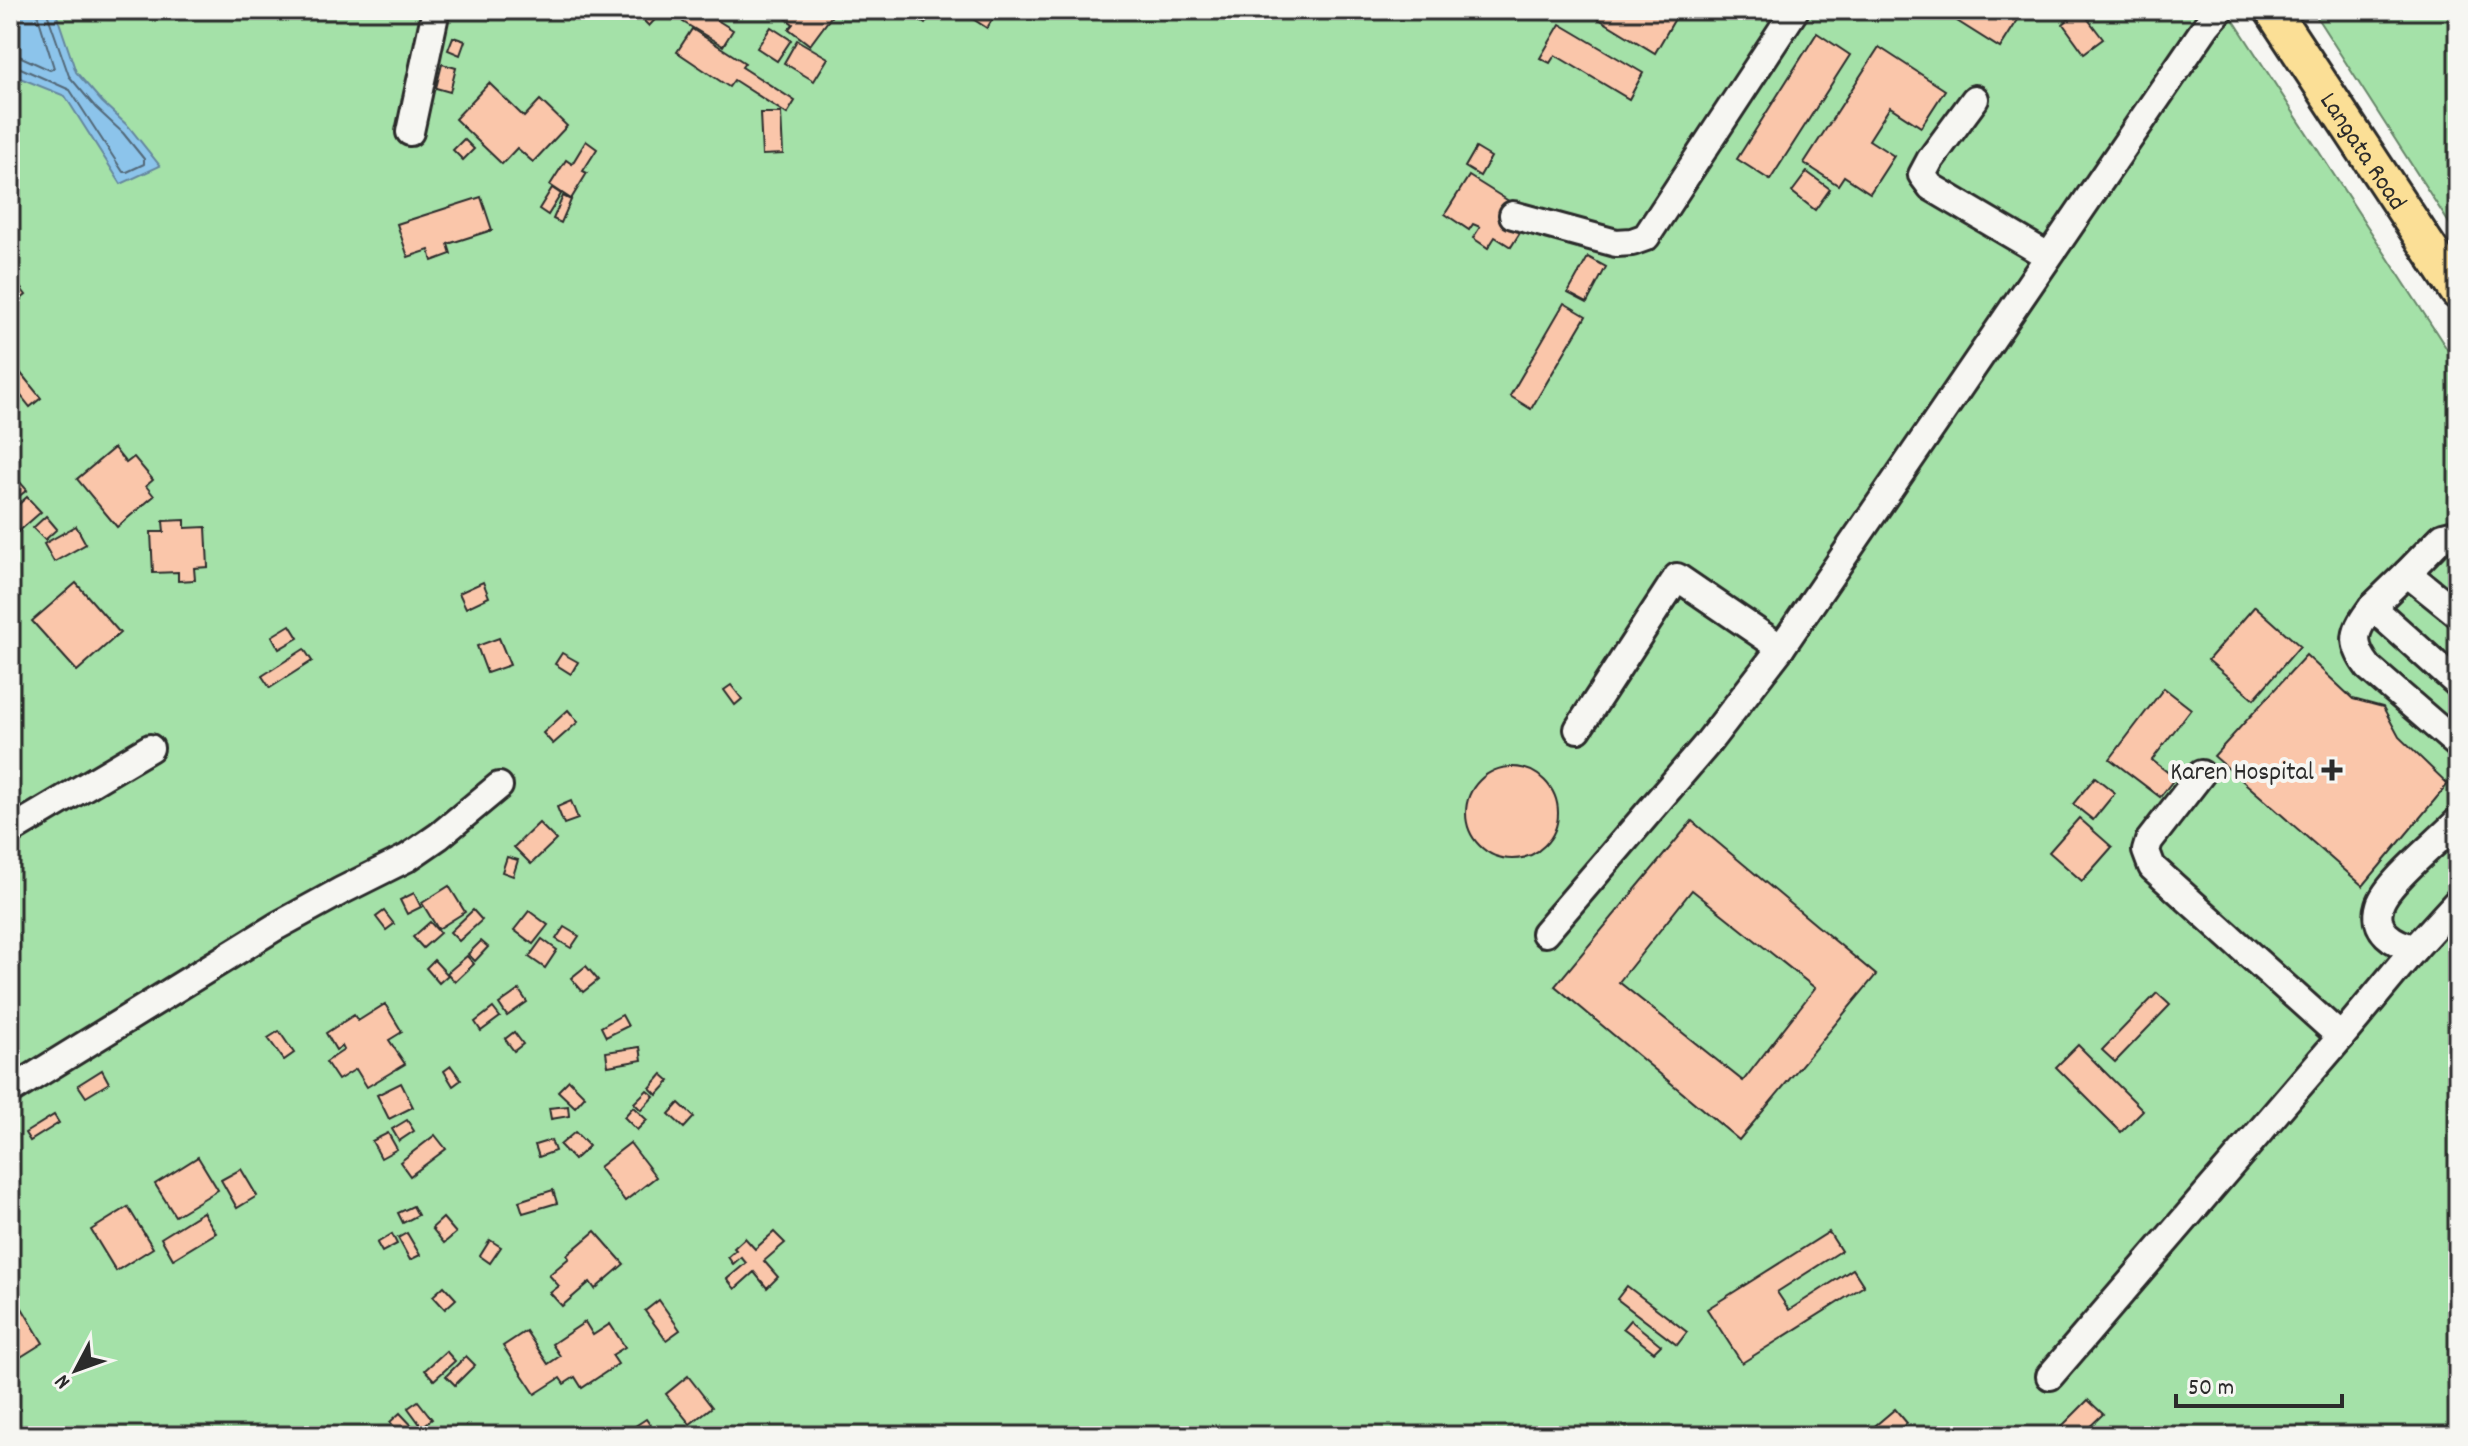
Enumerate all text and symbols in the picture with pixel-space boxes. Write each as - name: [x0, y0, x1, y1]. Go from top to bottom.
- street label: Langata Road: [2309, 86, 2414, 219]
- place label: Karen Hospital: [2170, 755, 2314, 792]
- marker: Karen Hospital: [2321, 759, 2343, 781]
- north arrow: [36, 1330, 116, 1410]
- scale bar: [2176, 1358, 2342, 1408]
- text: N: [48, 1366, 79, 1395]
- text: 50 m: [2188, 1372, 2234, 1406]

